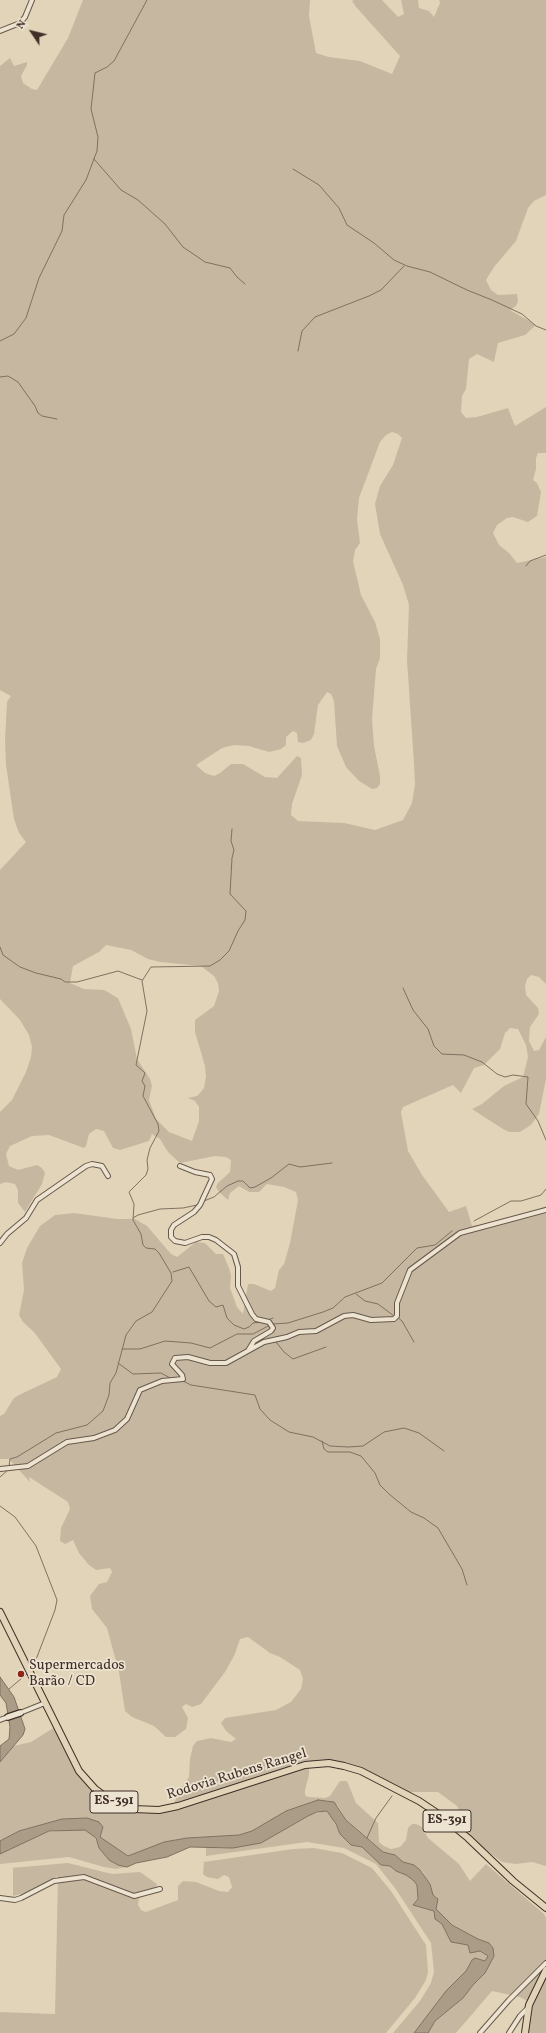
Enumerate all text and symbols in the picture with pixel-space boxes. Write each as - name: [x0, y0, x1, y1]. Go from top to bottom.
- north arrow: [12, 12, 52, 52]
- text: N: [13, 17, 30, 32]
- place label: Supermercados Barão / CD: [29, 1658, 125, 1690]
- marker: Supermercados Barão / CD: [16, 1669, 26, 1679]
- street label: Rodovia Rubens Rangel: [165, 1746, 309, 1804]
- road number: ES-391: [90, 1791, 138, 1813]
- road number: ES-391: [423, 1810, 471, 1832]

